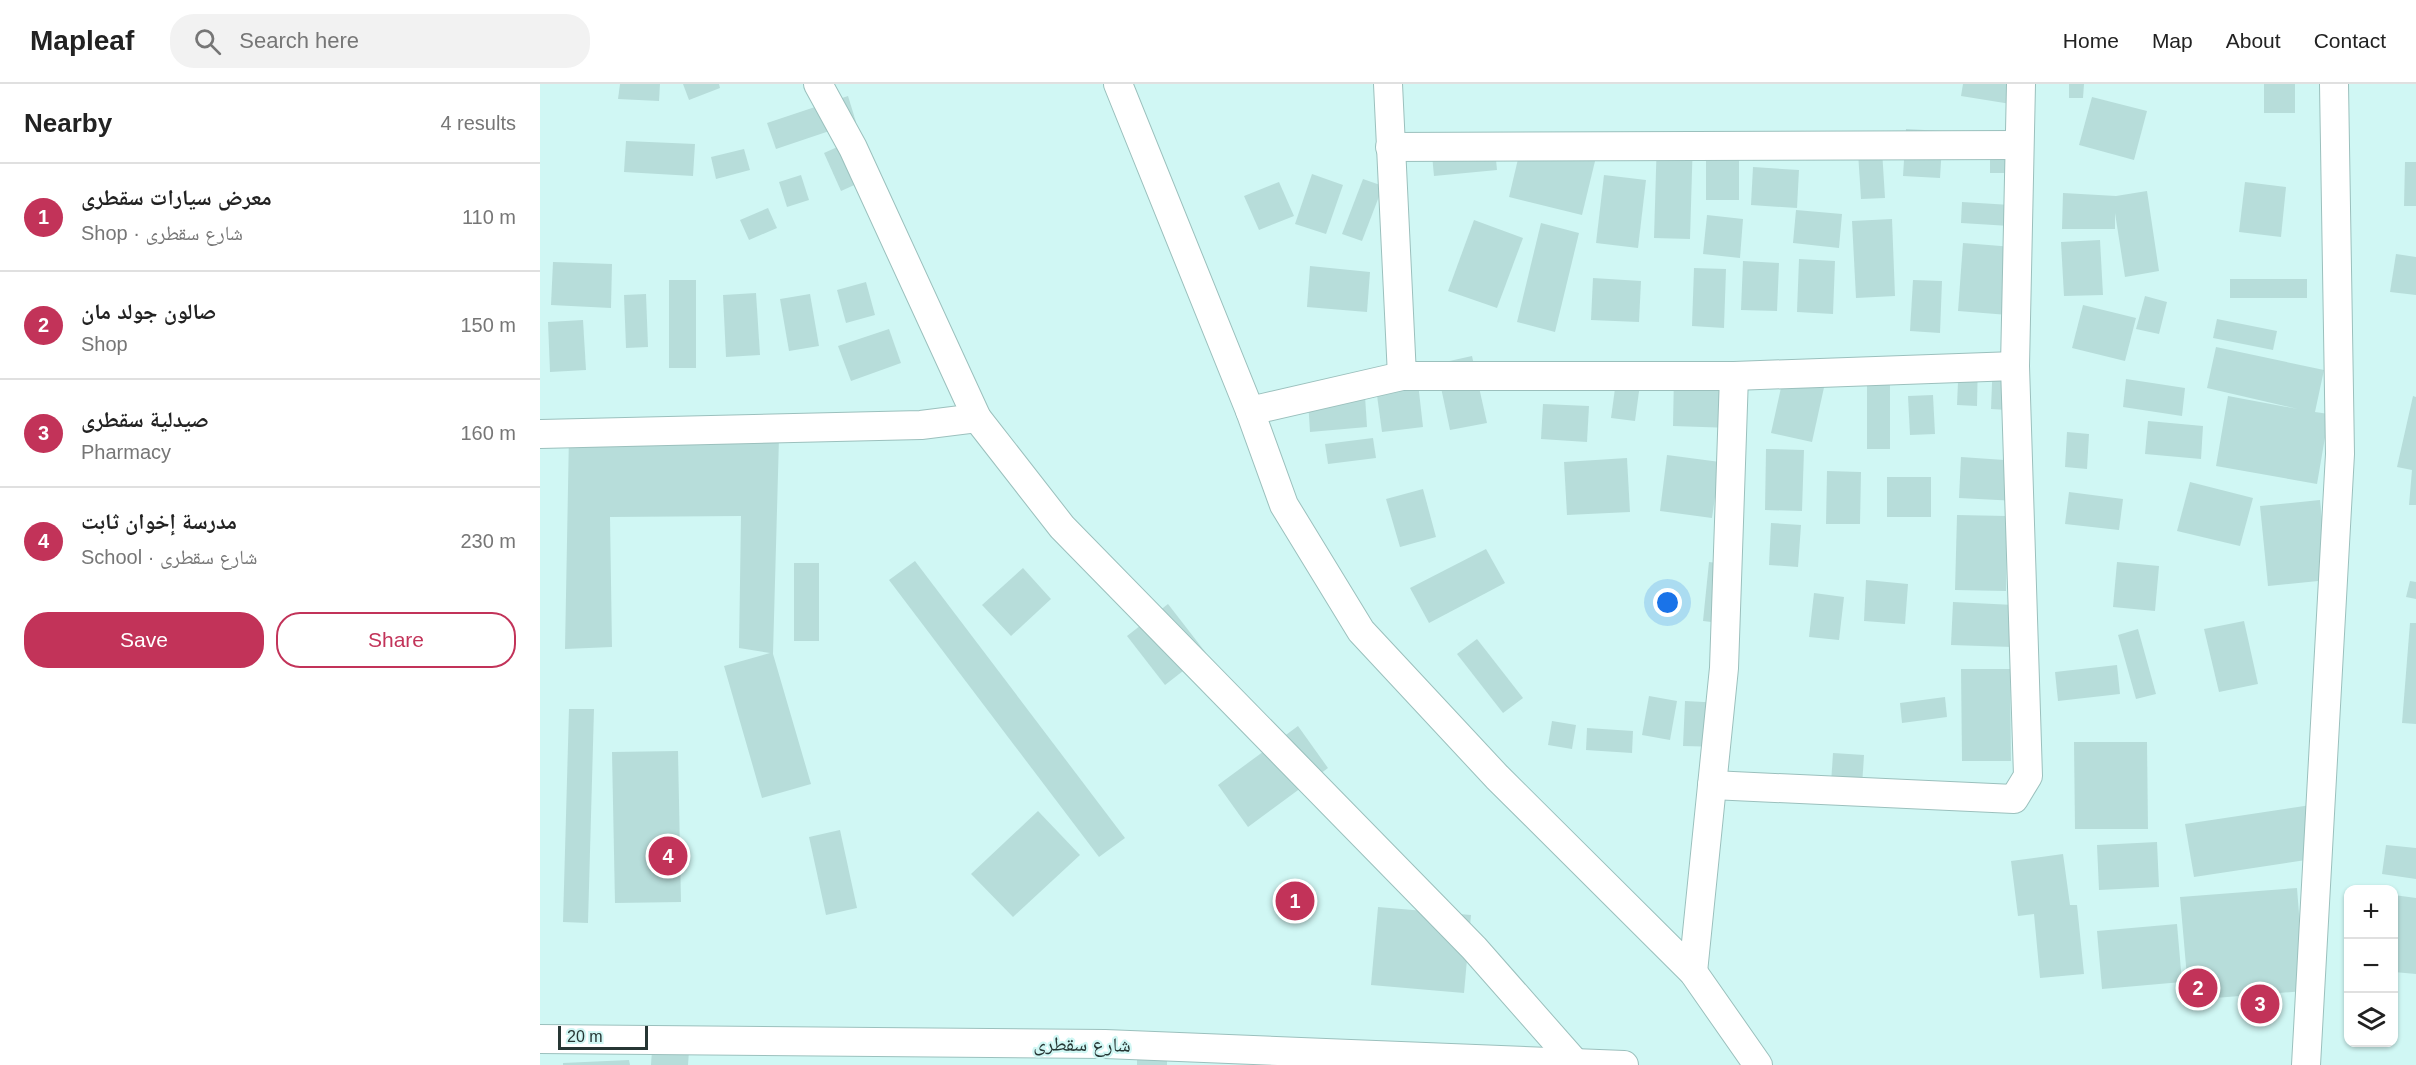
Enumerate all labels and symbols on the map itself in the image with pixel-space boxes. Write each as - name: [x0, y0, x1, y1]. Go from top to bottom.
- your location: [1653, 588, 1682, 617]
- pin: 4: [648, 834, 688, 878]
- pin: 1: [1276, 878, 1314, 924]
- pin: 2: [2178, 966, 2218, 1010]
- pin: 3: [2240, 982, 2280, 1026]
- scale bar: [558, 1023, 648, 1050]
- street label: شارع سقطرى: [1033, 1032, 1131, 1058]

